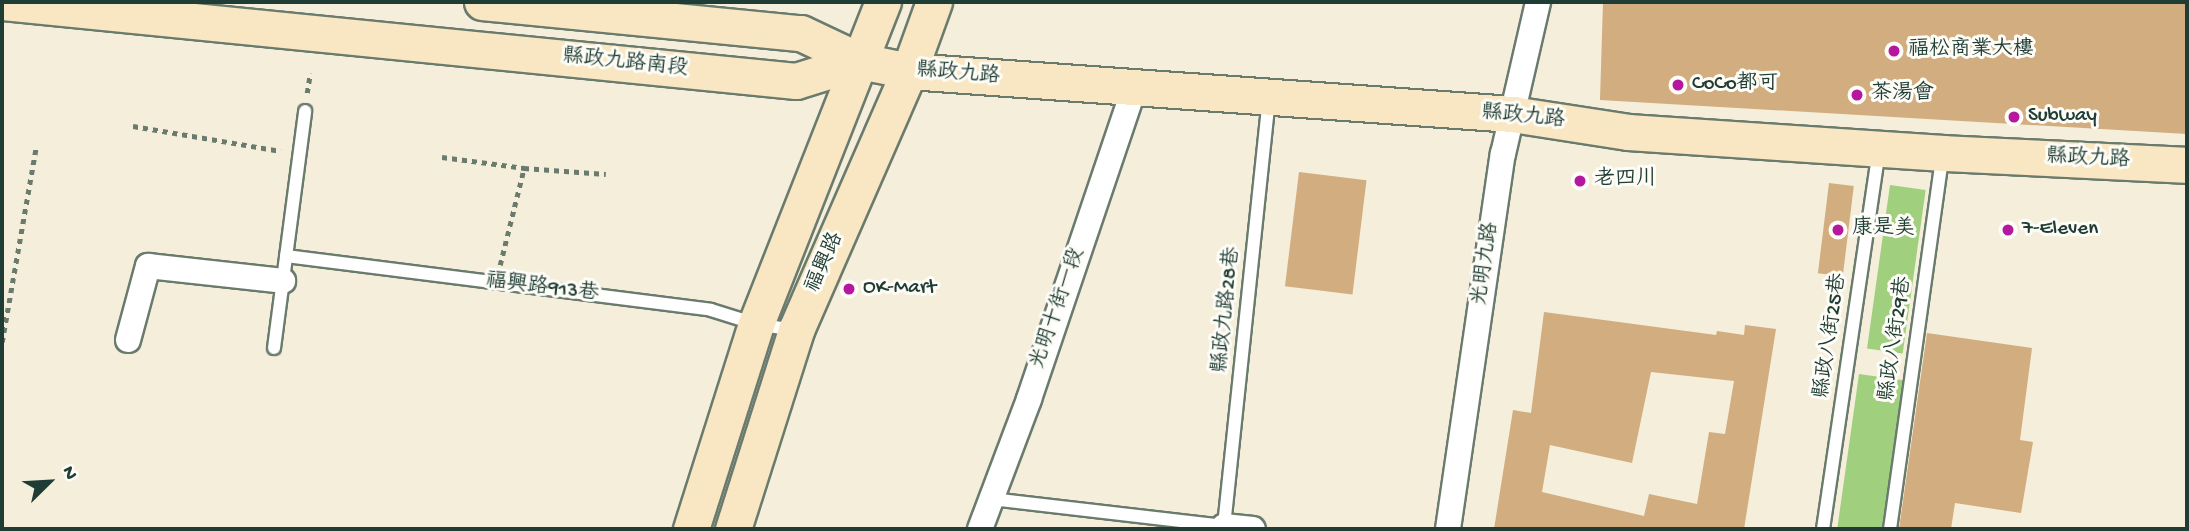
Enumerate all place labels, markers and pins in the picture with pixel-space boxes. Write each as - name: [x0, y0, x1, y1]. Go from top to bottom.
- place label: 福松商業大樓: [1908, 38, 2034, 64]
- marker: 福松商業大樓: [1886, 43, 1902, 59]
- place label: CoCo都可: [1692, 72, 1779, 98]
- marker: CoCo都可: [1670, 77, 1686, 93]
- place label: 茶湯會: [1871, 82, 1934, 108]
- marker: 茶湯會: [1849, 87, 1865, 103]
- place label: Subway: [2028, 104, 2097, 130]
- marker: Subway: [2006, 109, 2022, 125]
- place label: 老四川: [1594, 168, 1657, 194]
- marker: 老四川: [1572, 173, 1588, 189]
- place label: 康是美: [1852, 217, 1915, 243]
- place label: 7-Eleven: [2022, 217, 2098, 243]
- marker: 康是美: [1830, 222, 1846, 238]
- marker: 7-Eleven: [2000, 222, 2016, 238]
- place label: OK-Mart: [863, 276, 936, 302]
- marker: OK-Mart: [841, 281, 857, 297]

